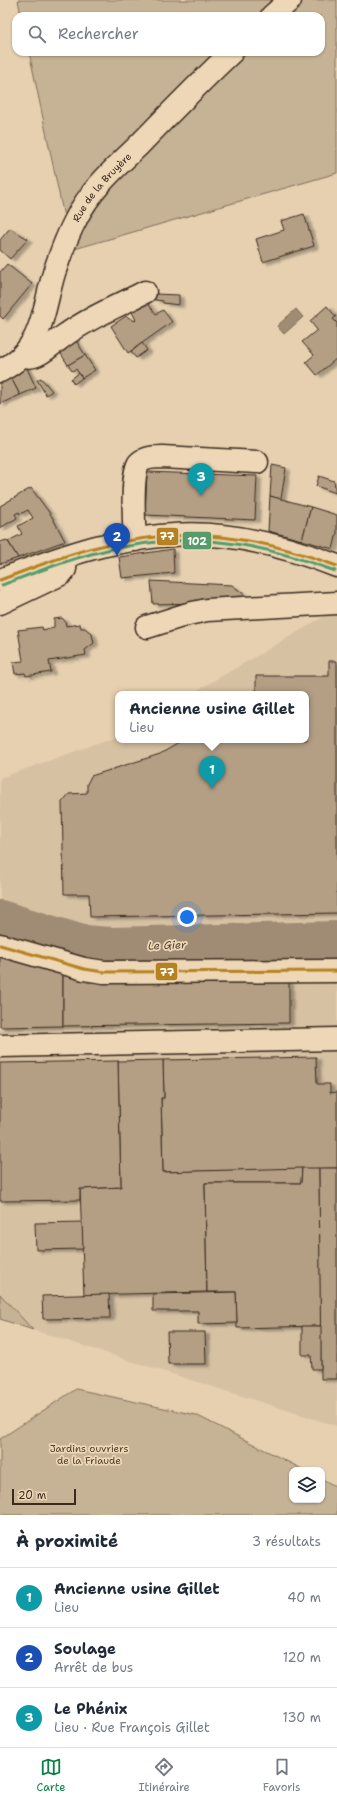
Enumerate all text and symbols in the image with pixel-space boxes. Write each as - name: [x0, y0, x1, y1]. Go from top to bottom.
- search box: [12, 12, 325, 56]
- icon: search: [26, 23, 48, 45]
- text: Rechercher: [58, 24, 139, 44]
- street label: Rue de la Bruyère: [70, 150, 134, 224]
- pin: 3: [188, 463, 214, 496]
- pin: 2: [104, 523, 130, 556]
- line badge: 77: [156, 527, 179, 546]
- text: 77: [159, 529, 175, 544]
- line badge: 102: [182, 531, 212, 550]
- text: 102: [187, 534, 207, 549]
- popup: [115, 691, 309, 743]
- text: Ancienne usine Gillet: [129, 699, 295, 719]
- text: Lieu: [129, 719, 154, 736]
- pin: 1: [199, 756, 225, 789]
- your location: [177, 907, 197, 927]
- water label: Le Gier: [148, 937, 187, 954]
- line badge: 77: [155, 962, 178, 981]
- text: 77: [159, 965, 175, 980]
- park label: Jardins ouvriers de la Friaude: [50, 1442, 128, 1467]
- map controls: [289, 1467, 325, 1503]
- button: layers: [289, 1467, 325, 1503]
- scale bar: [12, 1487, 76, 1506]
- text: 20 m: [18, 1488, 46, 1503]
- text: À proximité: [16, 1530, 118, 1552]
- text: 3 résultats: [252, 1533, 321, 1550]
- text: Ancienne usine Gillet: [54, 1579, 220, 1599]
- text: 1: [26, 1589, 32, 1606]
- text: 40 m: [287, 1589, 321, 1606]
- text: Lieu: [54, 1599, 79, 1616]
- text: Soulage: [54, 1639, 116, 1659]
- text: 2: [24, 1649, 34, 1666]
- text: 120 m: [283, 1649, 321, 1666]
- text: Arrêt de bus: [54, 1659, 133, 1676]
- text: Le Phénix: [54, 1699, 127, 1719]
- text: 3: [24, 1709, 34, 1726]
- text: 130 m: [283, 1709, 321, 1726]
- text: Lieu · Rue François Gillet: [54, 1719, 210, 1736]
- tab: Carte: [37, 1756, 65, 1795]
- tab: Itinéraire: [139, 1756, 190, 1795]
- tab: Favoris: [263, 1756, 300, 1795]

